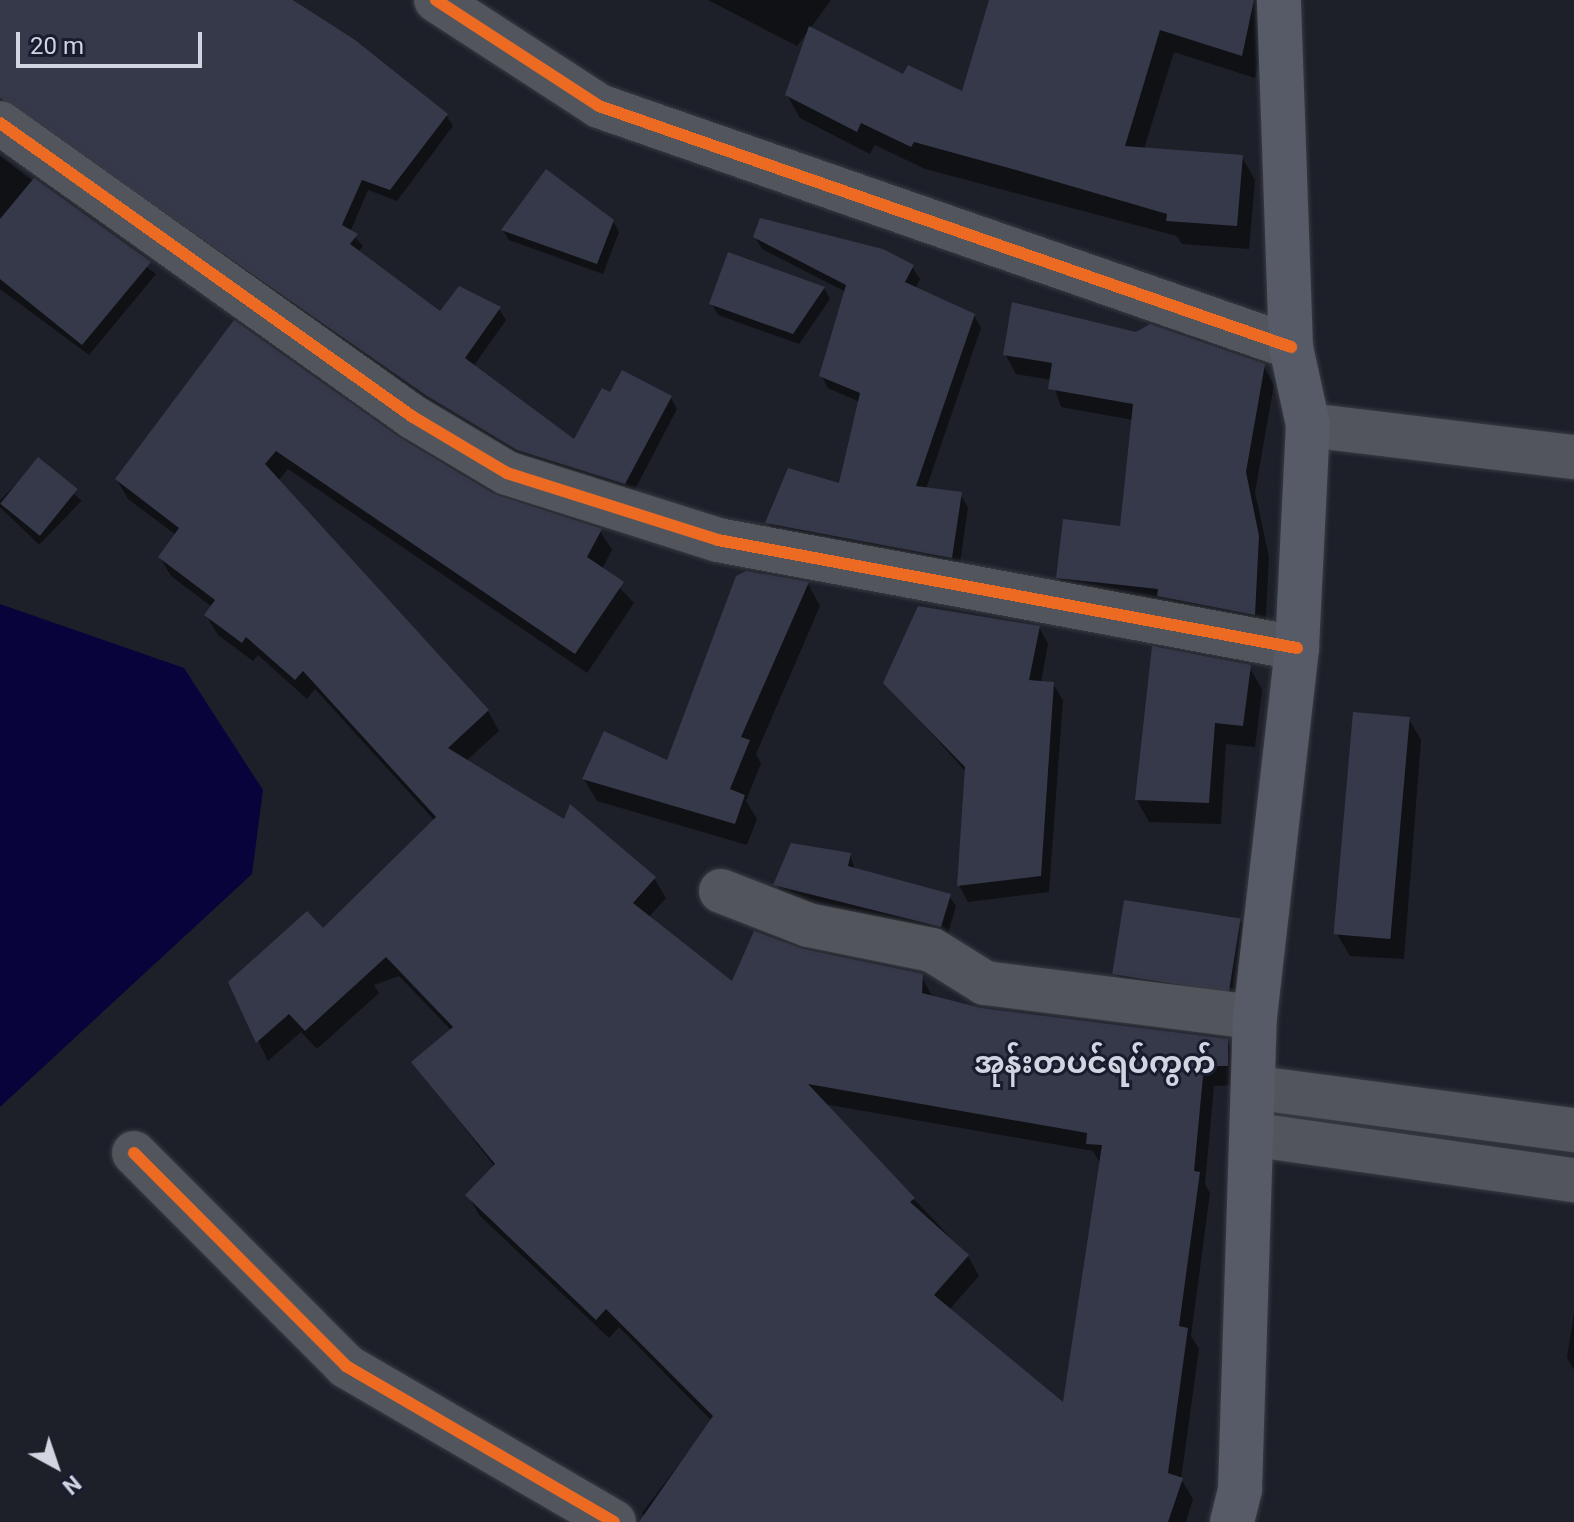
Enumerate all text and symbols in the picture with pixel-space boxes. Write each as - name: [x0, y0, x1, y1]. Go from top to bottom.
- scale bar: [20, 16, 206, 66]
- text: 20 m: [30, 32, 84, 60]
- district label: အုန်းတပင်ရပ်ကွက်: [974, 1045, 1216, 1081]
- north arrow: [16, 1426, 96, 1506]
- text: N: [58, 1470, 86, 1499]

